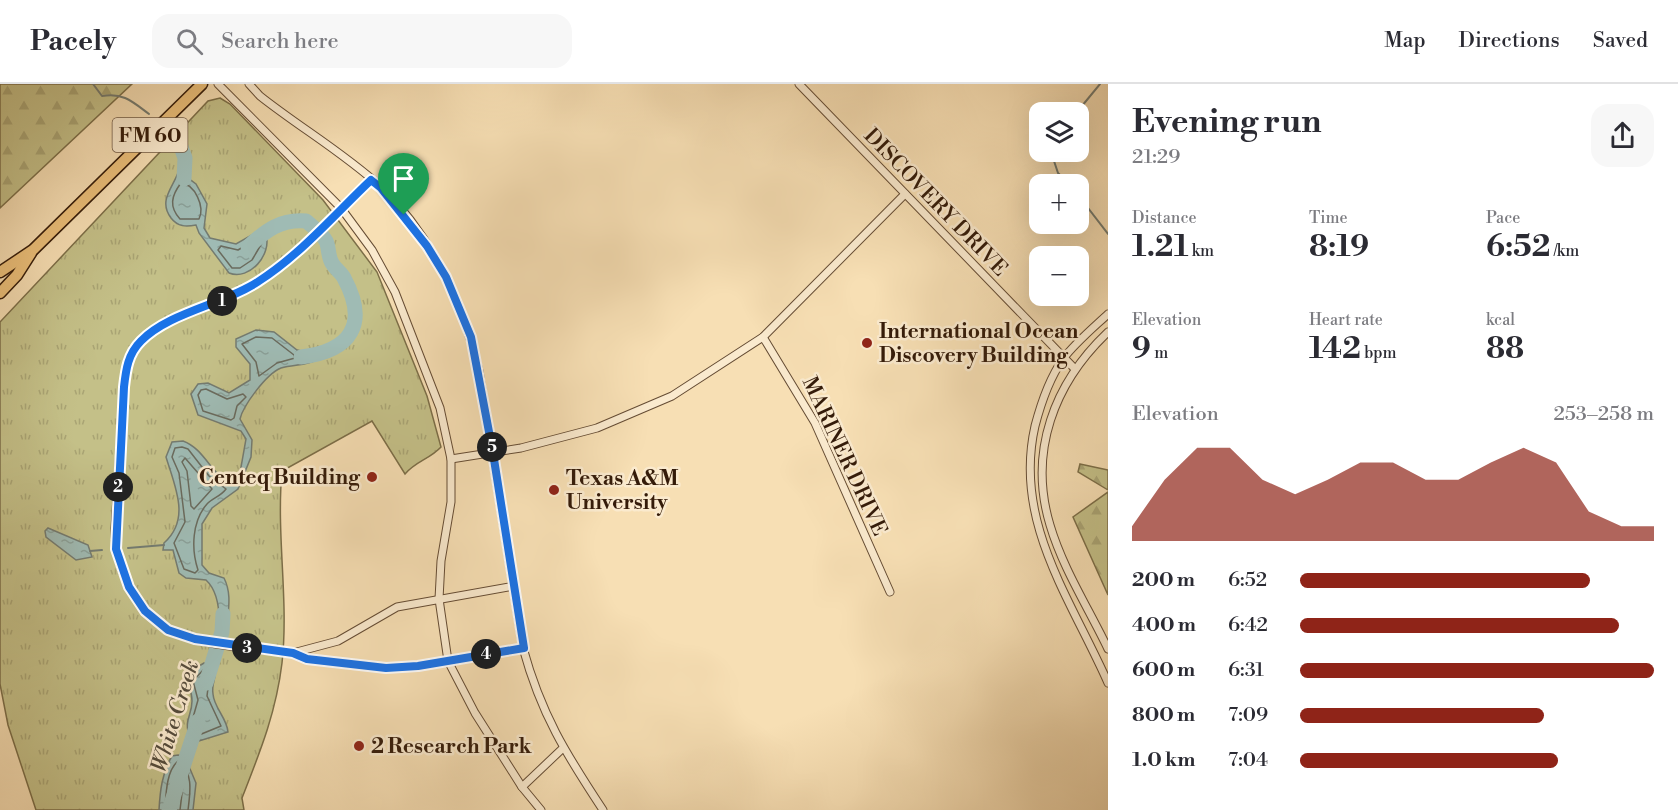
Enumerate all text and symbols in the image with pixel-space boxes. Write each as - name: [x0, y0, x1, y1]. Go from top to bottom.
- search box: [152, 14, 572, 68]
- text: Pacely: [30, 24, 116, 59]
- icon: search: [173, 25, 206, 58]
- text: Search here: [221, 28, 339, 55]
- text: Map: [1384, 28, 1426, 54]
- text: Directions: [1459, 28, 1560, 54]
- text: Saved: [1593, 28, 1648, 54]
- map controls: [1029, 102, 1089, 306]
- button: layers: [1029, 102, 1089, 162]
- text: Evening run: [1132, 102, 1321, 143]
- button: share: [1591, 104, 1654, 167]
- road number: FM 60: [112, 118, 188, 152]
- street label: DISCOVERY DRIVE: [858, 123, 1013, 282]
- text: 21:29: [1132, 145, 1180, 170]
- pin: [378, 153, 429, 215]
- icon: arrive: [387, 162, 420, 195]
- button: +: [1029, 174, 1089, 234]
- text: Distance: [1132, 208, 1197, 228]
- text: Time: [1309, 208, 1348, 228]
- text: Pace: [1486, 208, 1520, 228]
- text: 1.21: [1132, 228, 1188, 266]
- text: 8:19: [1309, 228, 1369, 266]
- text: 6:52: [1486, 228, 1550, 266]
- text: km: [1188, 241, 1214, 261]
- text: /km: [1550, 241, 1579, 261]
- button: −: [1029, 246, 1089, 306]
- pin: 1: [207, 286, 237, 316]
- text: 1: [218, 291, 226, 311]
- text: Elevation: [1132, 310, 1201, 330]
- text: Heart rate: [1309, 310, 1383, 330]
- text: kcal: [1486, 310, 1515, 330]
- place label: International Ocean Discovery Building: [879, 319, 1078, 369]
- text: 9: [1132, 330, 1151, 368]
- text: 142: [1309, 330, 1361, 368]
- text: 88: [1486, 330, 1524, 368]
- marker: International Ocean Discovery Building: [860, 336, 874, 350]
- text: m: [1151, 343, 1168, 363]
- text: bpm: [1361, 343, 1397, 363]
- street label: MARINER DRIVE: [796, 373, 892, 540]
- text: Elevation: [1132, 402, 1219, 427]
- text: 253–258 m: [1553, 402, 1654, 427]
- pin: 5: [477, 432, 507, 462]
- text: 5: [487, 437, 497, 457]
- place label: Centeq Building: [199, 465, 361, 491]
- place label: Texas A&M University: [566, 466, 679, 516]
- marker: Centeq Building: [365, 470, 379, 484]
- pin: 2: [103, 472, 133, 502]
- text: 2: [113, 477, 123, 497]
- marker: Texas A&M University: [547, 483, 561, 497]
- text: 200 m: [1132, 568, 1195, 593]
- text: 6:52: [1228, 568, 1267, 593]
- text: 400 m: [1132, 613, 1196, 638]
- text: 6:42: [1228, 613, 1268, 638]
- pin: 3: [232, 633, 262, 663]
- text: 3: [242, 638, 252, 658]
- pin: 4: [471, 639, 501, 669]
- text: 4: [481, 644, 491, 664]
- water label: White Creek: [146, 657, 205, 776]
- text: 600 m: [1132, 658, 1195, 683]
- text: 6:31: [1228, 658, 1264, 683]
- text: 800 m: [1132, 703, 1195, 728]
- text: 7:09: [1228, 703, 1268, 728]
- place label: 2 Research Park: [371, 734, 533, 760]
- marker: 2 Research Park: [352, 739, 366, 753]
- text: 1.0 km: [1132, 748, 1196, 773]
- text: 7:04: [1228, 748, 1268, 773]

